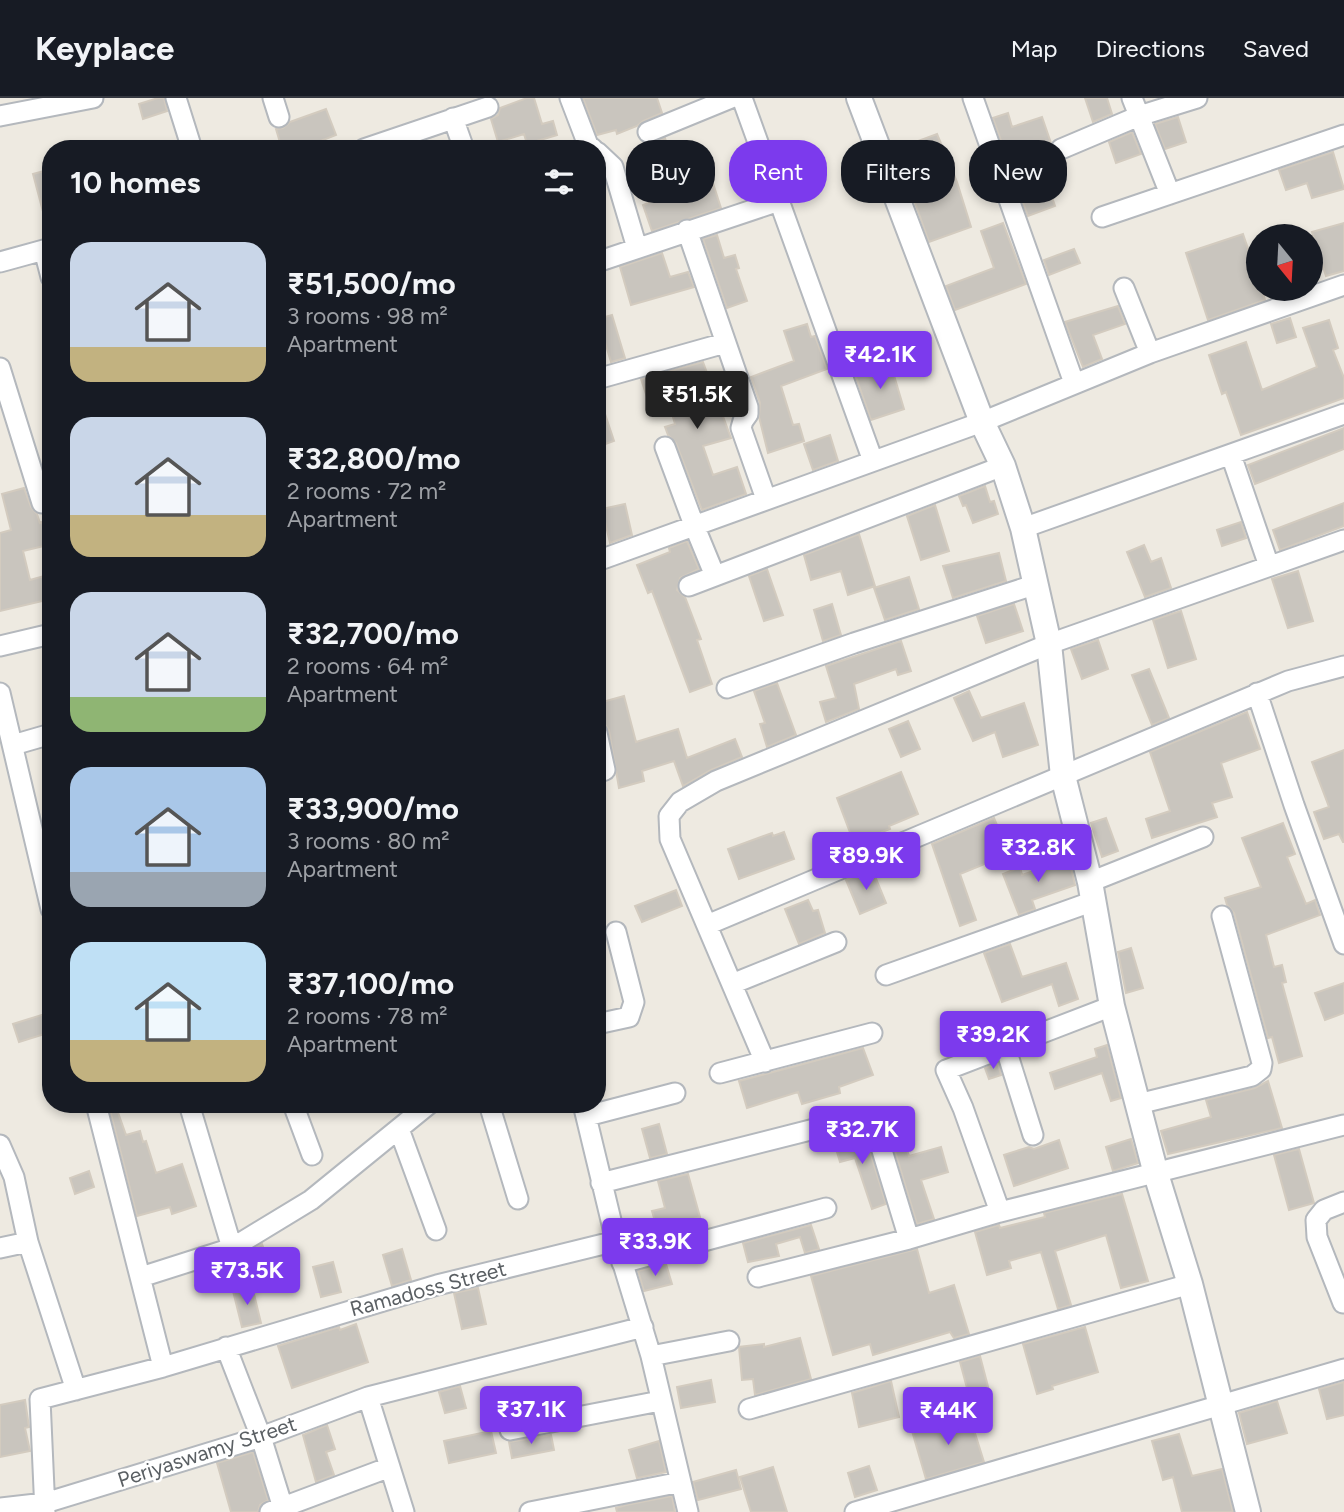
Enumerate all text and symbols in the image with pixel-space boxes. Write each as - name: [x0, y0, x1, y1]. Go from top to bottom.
- text: Keyplace: [35, 29, 174, 68]
- text: Map: [1011, 34, 1057, 63]
- text: Directions: [1095, 34, 1205, 63]
- text: Saved: [1243, 34, 1309, 63]
- chip: Buy: [626, 140, 715, 203]
- chip: Rent: [729, 140, 827, 203]
- chip: Filters: [841, 140, 955, 203]
- chip: New: [969, 140, 1067, 203]
- icon: filters: [540, 163, 578, 201]
- text: 10 homes: [70, 164, 201, 201]
- north arrow: [1246, 224, 1323, 301]
- map controls: [1246, 224, 1323, 301]
- text: ₹51,500/mo: [287, 265, 456, 302]
- icon: home: [126, 270, 210, 354]
- text: 3 rooms · 98 m²: [287, 302, 448, 330]
- text: Apartment: [287, 330, 398, 358]
- pin: ₹42.1K: [823, 331, 937, 391]
- text: ₹42.1K: [844, 340, 916, 368]
- pin: ₹51.5K: [640, 372, 754, 431]
- text: ₹51.5K: [661, 380, 733, 408]
- text: ₹32,800/mo: [287, 440, 461, 477]
- icon: home: [126, 445, 210, 529]
- text: 2 rooms · 72 m²: [287, 477, 446, 505]
- text: Apartment: [287, 505, 398, 533]
- text: ₹32,700/mo: [287, 615, 459, 652]
- icon: home: [126, 620, 210, 704]
- text: 2 rooms · 64 m²: [287, 652, 448, 680]
- text: Apartment: [287, 680, 398, 708]
- text: ₹33,900/mo: [287, 790, 459, 827]
- icon: home: [126, 795, 210, 879]
- pin: ₹32.8K: [981, 824, 1095, 884]
- text: 3 rooms · 80 m²: [287, 827, 450, 855]
- pin: ₹89.9K: [809, 832, 923, 892]
- text: ₹32.8K: [1000, 833, 1076, 861]
- text: ₹89.9K: [828, 841, 904, 869]
- text: Apartment: [287, 855, 398, 883]
- text: ₹37,100/mo: [287, 965, 454, 1002]
- icon: home: [126, 970, 210, 1054]
- text: 2 rooms · 78 m²: [287, 1002, 448, 1030]
- pin: ₹39.2K: [936, 1012, 1050, 1071]
- text: ₹39.2K: [956, 1020, 1030, 1048]
- text: Apartment: [287, 1030, 398, 1058]
- pin: ₹32.7K: [805, 1107, 919, 1166]
- text: ₹32.7K: [825, 1115, 899, 1143]
- pin: ₹33.9K: [598, 1218, 712, 1278]
- text: ₹33.9K: [618, 1227, 692, 1255]
- pin: ₹73.5K: [190, 1248, 304, 1307]
- text: ₹73.5K: [210, 1256, 284, 1284]
- street label: Ramadoss Street: [347, 1256, 509, 1321]
- pin: ₹37.1K: [474, 1386, 588, 1446]
- pin: ₹44K: [907, 1388, 989, 1447]
- text: ₹37.1K: [496, 1395, 566, 1423]
- text: ₹44K: [919, 1396, 977, 1424]
- street label: Periyaswamy Street: [114, 1411, 299, 1492]

